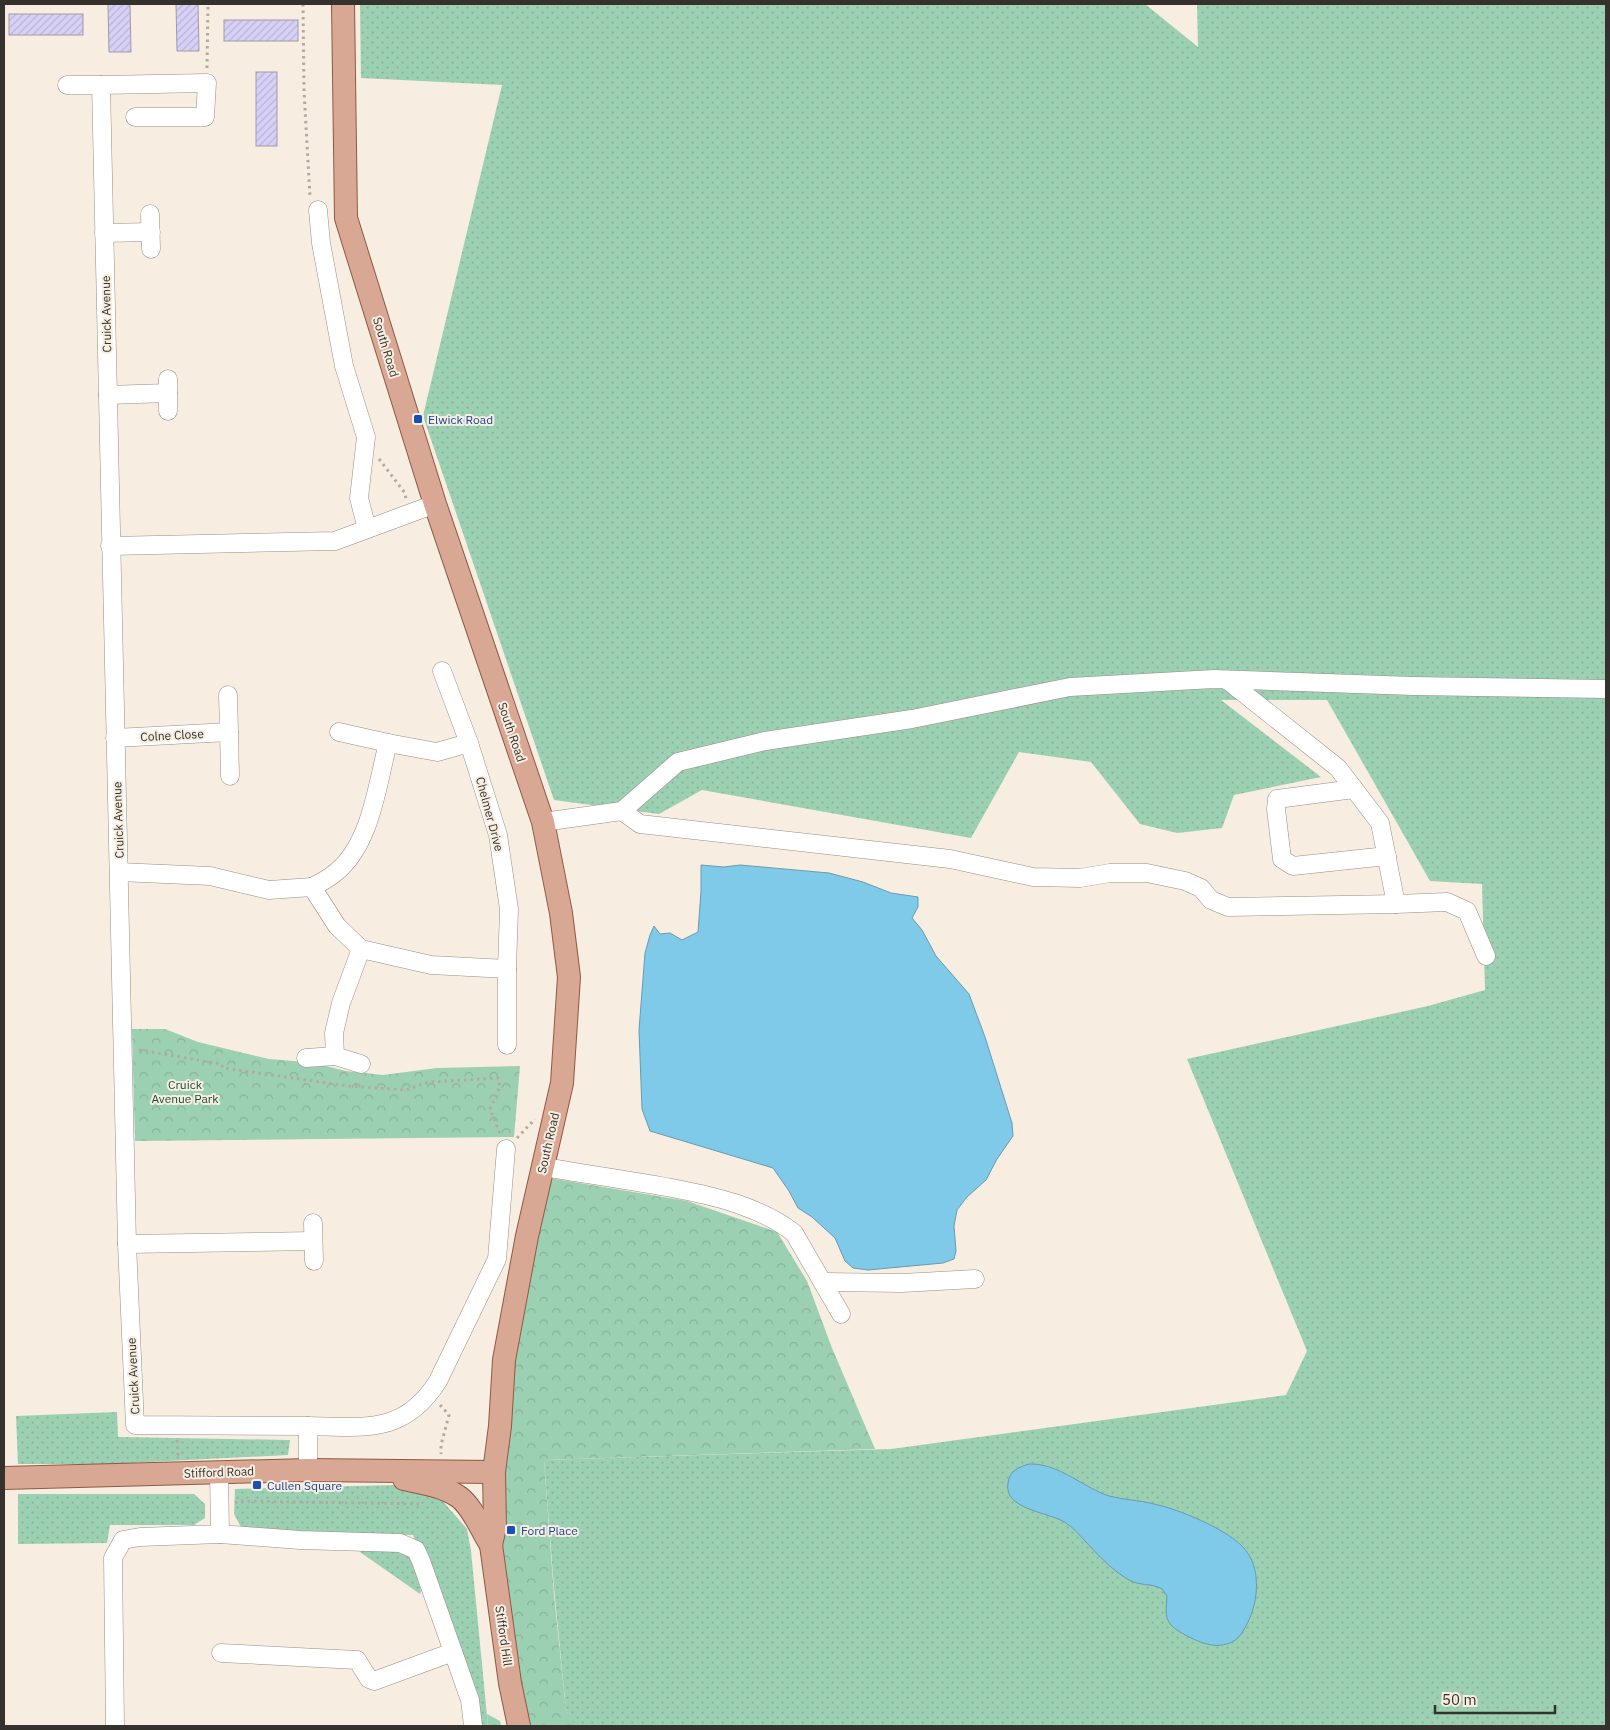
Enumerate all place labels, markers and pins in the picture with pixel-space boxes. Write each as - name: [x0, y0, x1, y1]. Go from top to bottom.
- place label: Elwick Road: [428, 412, 493, 427]
- marker: Elwick Road: [412, 413, 424, 425]
- place label: Cullen Square: [267, 1478, 342, 1493]
- marker: Cullen Square: [251, 1479, 263, 1491]
- place label: Ford Place: [521, 1523, 578, 1538]
- marker: Ford Place: [505, 1524, 517, 1536]

